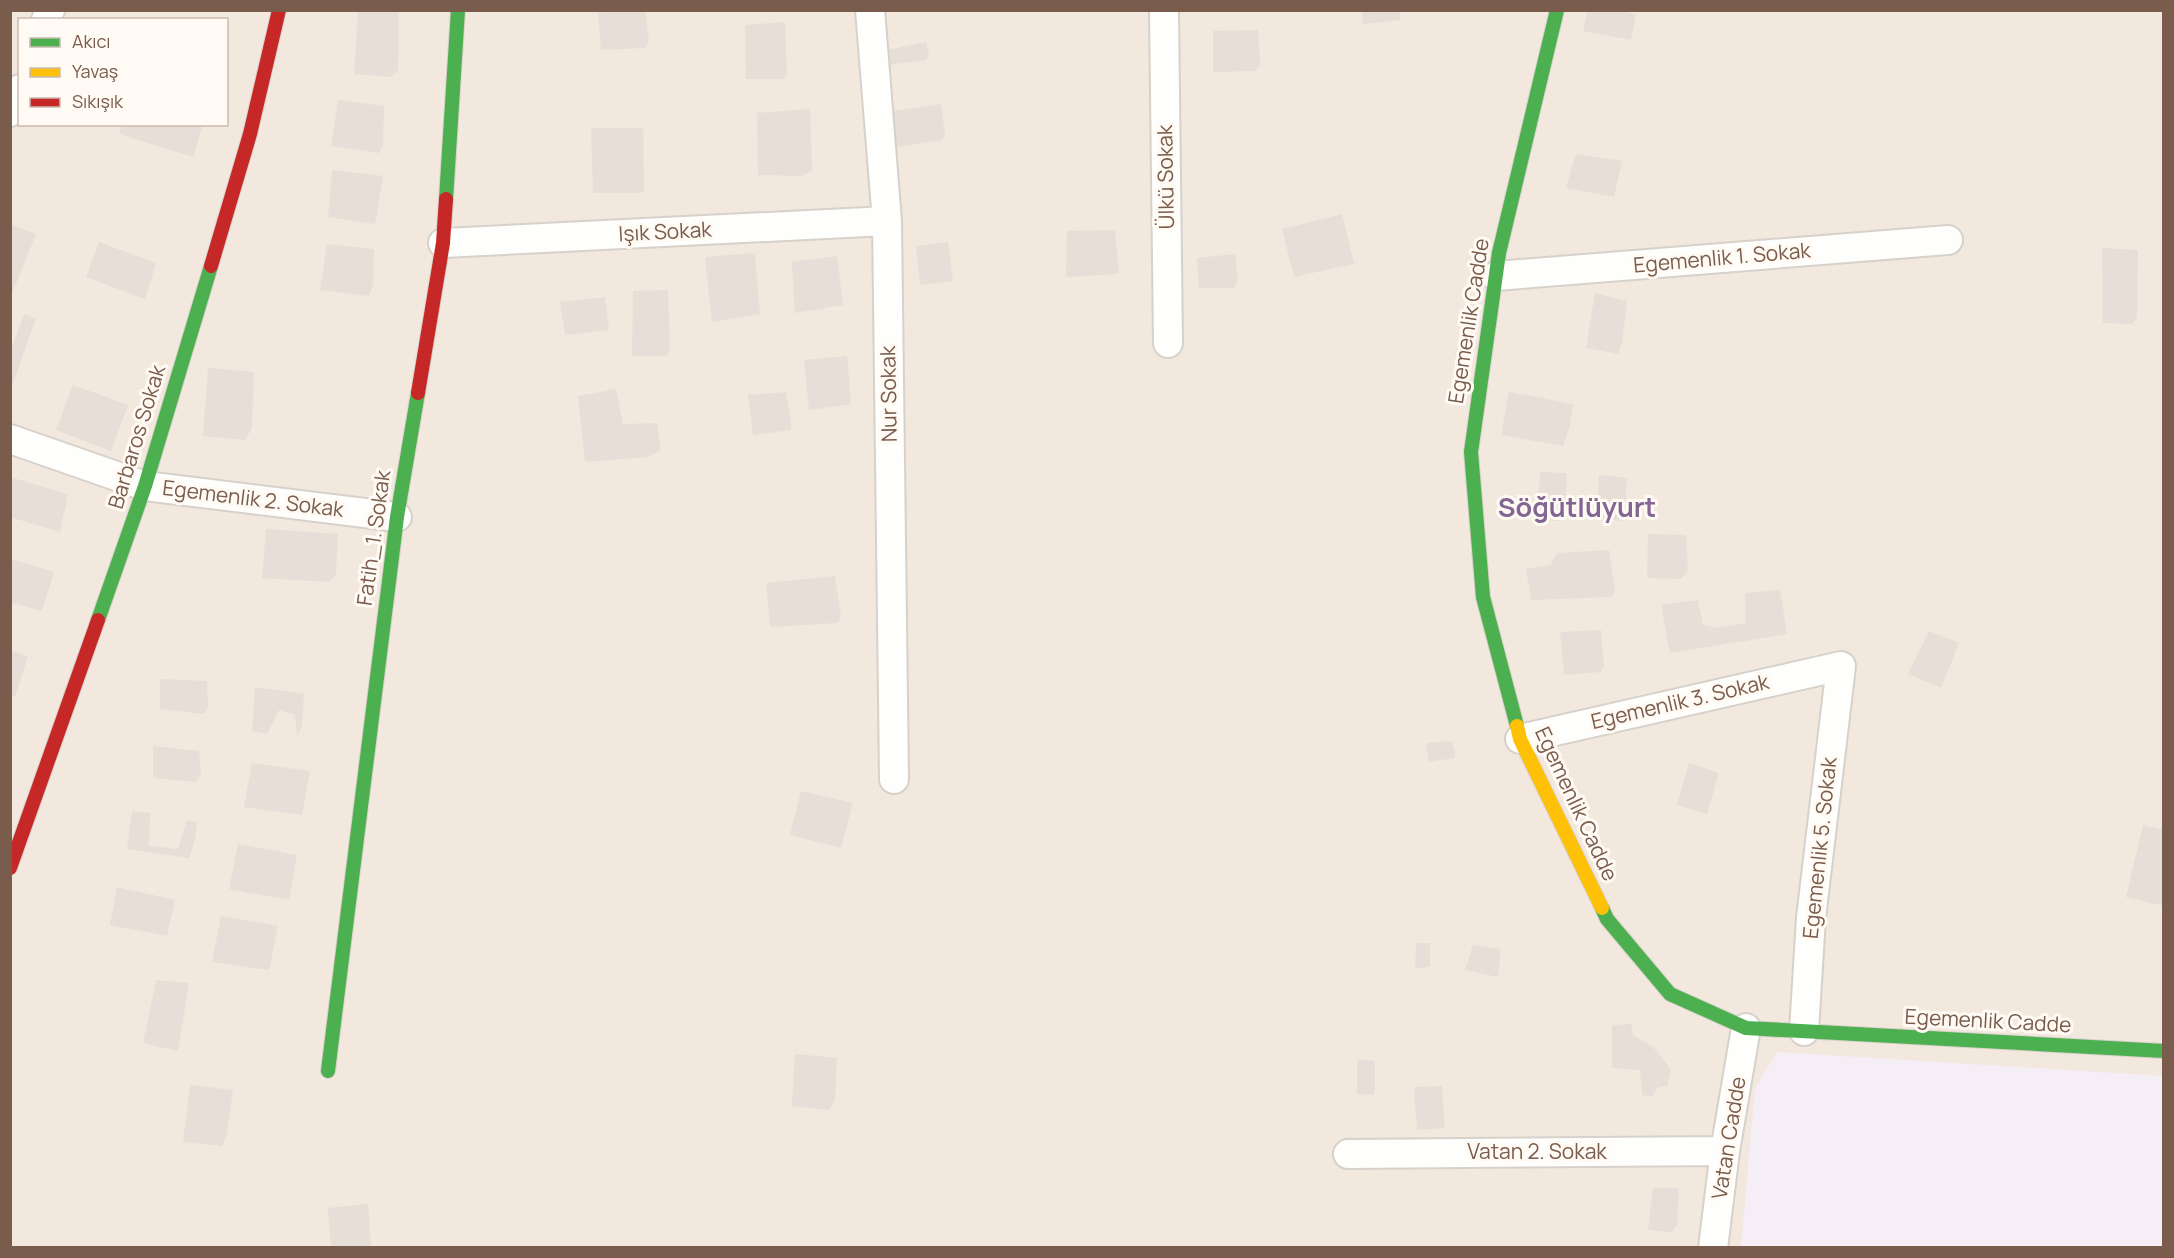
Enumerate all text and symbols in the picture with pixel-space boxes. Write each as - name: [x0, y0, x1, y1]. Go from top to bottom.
- legend: [18, 18, 228, 126]
- text: Akıcı: [72, 29, 110, 53]
- text: Yavaş: [72, 59, 118, 83]
- text: Sıkışık: [72, 89, 124, 113]
- street label: Ülkü Sokak: [1150, 124, 1180, 230]
- street label: Işık Sokak: [618, 215, 713, 247]
- street label: Egemenlik 1. Sokak: [1632, 235, 1812, 279]
- street label: Egemenlik Cadde: [1441, 236, 1495, 405]
- street label: Nur Sokak: [873, 345, 903, 442]
- street label: Barbaros Sokak: [101, 361, 171, 512]
- street label: Fatih_1. Sokak: [350, 468, 396, 607]
- street label: Egemenlik 2. Sokak: [161, 473, 346, 523]
- district label: Söğütlüyurt: [1498, 488, 1656, 525]
- street label: Egemenlik 3. Sokak: [1588, 667, 1772, 735]
- street label: Egemenlik Cadde: [1529, 722, 1625, 885]
- street label: Egemenlik 5. Sokak: [1796, 755, 1843, 940]
- street label: Egemenlik Cadde: [1904, 1002, 2072, 1038]
- street label: Vatan Cadde: [1704, 1074, 1752, 1201]
- street label: Vatan 2. Sokak: [1467, 1137, 1607, 1165]

